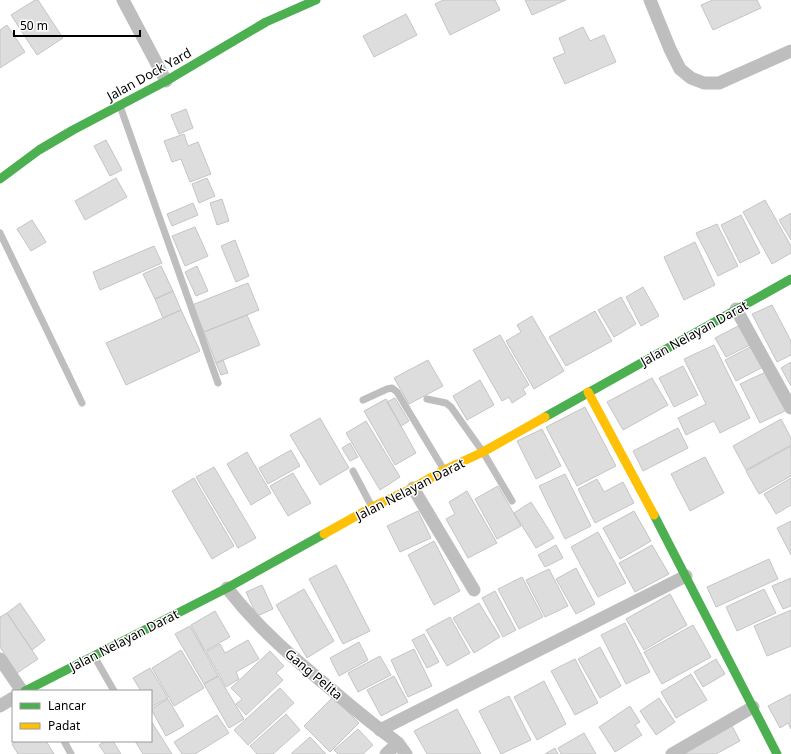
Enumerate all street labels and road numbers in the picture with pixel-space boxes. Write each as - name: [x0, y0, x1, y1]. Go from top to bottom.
- street label: Jalan Dock Yard: [102, 43, 194, 106]
- street label: Jalan Nelayan Darat: [635, 296, 751, 371]
- street label: Jalan Nelayan Darat: [351, 454, 468, 525]
- street label: Jalan Nelayan Darat: [65, 605, 182, 676]
- street label: Gang Pelita: [281, 645, 347, 703]

